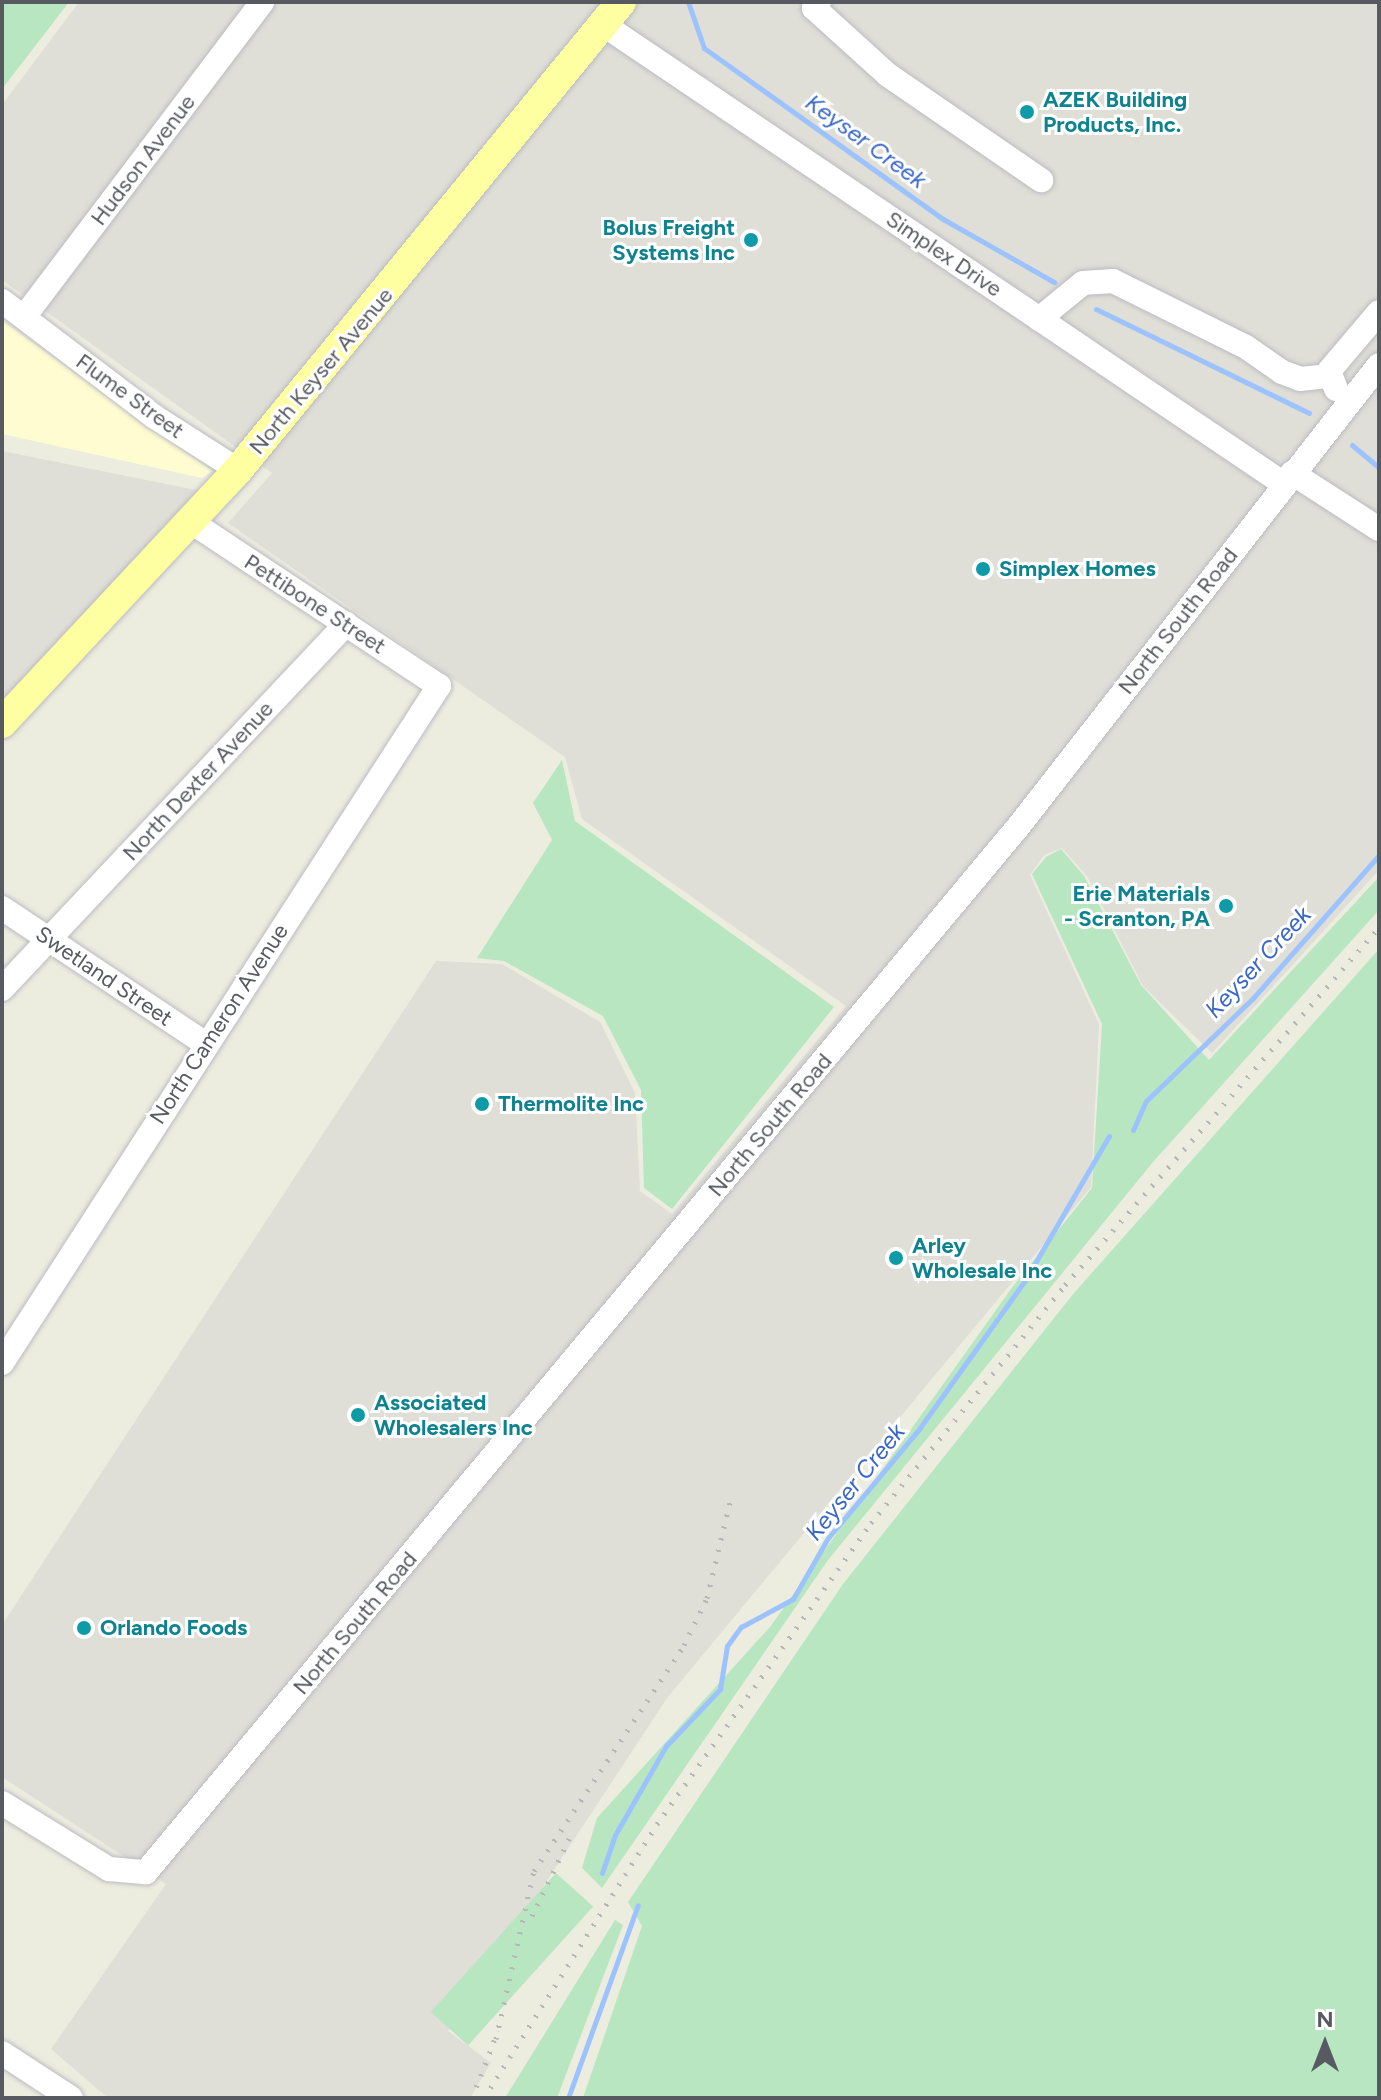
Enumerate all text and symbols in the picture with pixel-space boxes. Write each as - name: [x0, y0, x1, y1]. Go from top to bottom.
- place label: AZEK Building Products, Inc.: [1043, 86, 1187, 138]
- water label: Keyser Creek: [800, 88, 932, 194]
- street label: Hudson Avenue: [85, 89, 201, 231]
- marker: AZEK Building Products, Inc.: [1018, 103, 1036, 121]
- street label: Simplex Drive: [881, 206, 1007, 302]
- place label: Bolus Freight Systems Inc: [602, 214, 735, 266]
- marker: Bolus Freight Systems Inc: [742, 231, 760, 249]
- street label: North Keyser Avenue: [244, 282, 398, 460]
- street label: Flume Street: [71, 348, 189, 444]
- street label: North South Road: [1113, 543, 1243, 699]
- street label: Pettibone Street: [239, 548, 391, 660]
- place label: Simplex Homes: [999, 556, 1156, 582]
- marker: Simplex Homes: [974, 560, 992, 578]
- street label: North Dexter Avenue: [117, 696, 279, 866]
- place label: Erie Materials - Scranton, PA: [1064, 880, 1210, 932]
- marker: Erie Materials - Scranton, PA: [1217, 897, 1235, 915]
- water label: Keyser Creek: [1199, 900, 1317, 1024]
- street label: North Cameron Avenue: [144, 919, 294, 1129]
- street label: Swetland Street: [31, 921, 177, 1031]
- street label: North South Road: [703, 1048, 837, 1202]
- place label: Thermolite Inc: [498, 1091, 644, 1117]
- marker: Thermolite Inc: [473, 1095, 491, 1113]
- place label: Arley Wholesale Inc: [912, 1232, 1052, 1284]
- marker: Arley Wholesale Inc: [887, 1249, 905, 1267]
- place label: Associated Wholesalers Inc: [374, 1389, 533, 1440]
- marker: Associated Wholesalers Inc: [349, 1406, 367, 1424]
- water label: Keyser Creek: [799, 1418, 911, 1546]
- street label: North South Road: [288, 1546, 422, 1700]
- place label: Orlando Foods: [100, 1615, 247, 1641]
- marker: Orlando Foods: [75, 1619, 93, 1637]
- north arrow: [1285, 2004, 1365, 2084]
- text: N: [1316, 2006, 1334, 2033]

